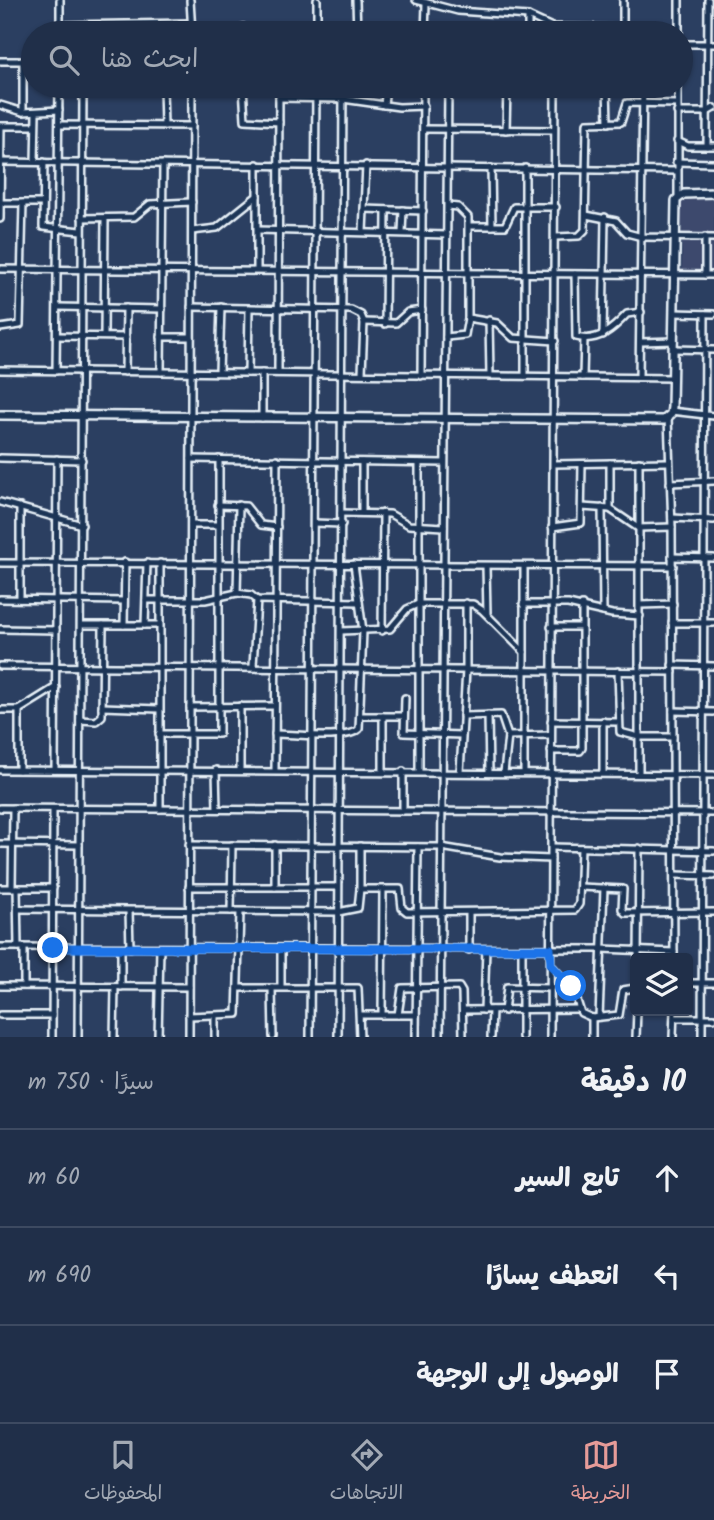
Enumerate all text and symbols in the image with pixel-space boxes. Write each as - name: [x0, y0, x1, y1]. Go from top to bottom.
- search box: [21, 21, 693, 98]
- text: ابحث هنا: [101, 39, 198, 81]
- icon: search: [45, 41, 83, 79]
- route end: [37, 932, 68, 963]
- map controls: [630, 953, 693, 1016]
- button: layers: [630, 953, 693, 1016]
- route start: [555, 970, 586, 1001]
- text: 10 دقيقة: [581, 1059, 686, 1107]
- text: سيرًا · 750 m: [28, 1065, 154, 1101]
- text: تابع السير: [516, 1158, 619, 1200]
- icon: ahead: [648, 1159, 686, 1197]
- text: 60 m: [28, 1160, 80, 1196]
- text: انعطف يسارًا: [486, 1256, 619, 1298]
- icon: left: [648, 1257, 686, 1295]
- text: 690 m: [28, 1258, 91, 1294]
- text: الوصول إلى الوجهة: [416, 1354, 619, 1396]
- icon: arrive: [648, 1355, 686, 1393]
- tab: المحفوظات: [84, 1436, 162, 1509]
- tab: الاتجاهات: [330, 1436, 403, 1509]
- tab: الخريطة: [571, 1436, 630, 1509]

